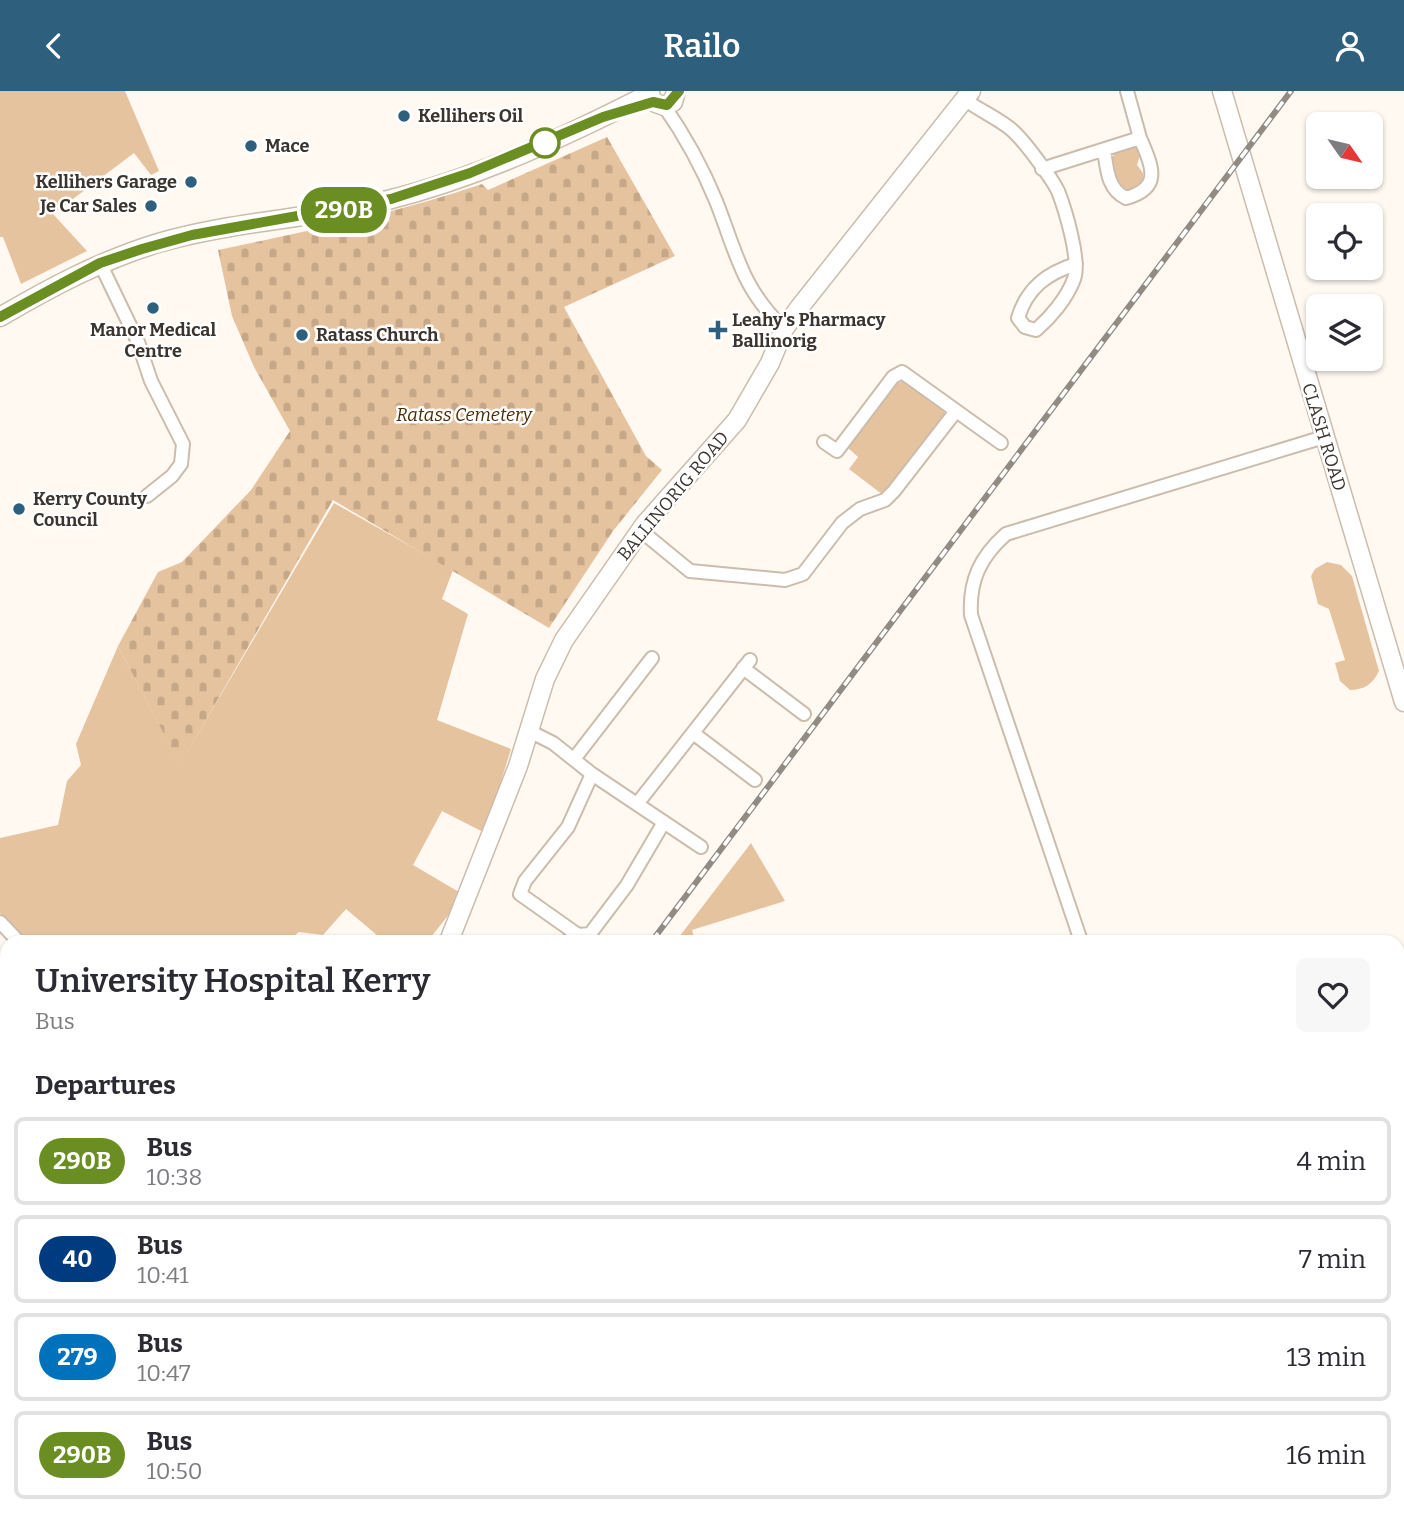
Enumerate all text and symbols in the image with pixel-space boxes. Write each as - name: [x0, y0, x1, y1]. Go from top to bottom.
- icon: back: [35, 27, 73, 65]
- text: Railo: [664, 27, 740, 65]
- icon: person: [1331, 27, 1369, 65]
- place label: Kellihers Oil: [418, 105, 523, 127]
- marker: Kellihers Oil: [396, 108, 412, 124]
- north arrow: [1306, 112, 1382, 189]
- map controls: [1306, 112, 1383, 371]
- unlabelled marker: [530, 128, 560, 158]
- place label: Mace: [265, 135, 310, 157]
- marker: Mace: [243, 138, 259, 154]
- place label: Kellihers Garage: [35, 171, 177, 193]
- marker: Kellihers Garage: [183, 174, 199, 190]
- line badge: 290B: [295, 187, 393, 233]
- place label: Je Car Sales: [39, 195, 137, 217]
- text: 290B: [315, 196, 373, 224]
- marker: Je Car Sales: [143, 198, 159, 214]
- button: locate: [1306, 203, 1383, 280]
- button: layers: [1306, 294, 1383, 371]
- marker: Manor Medical Centre: [145, 300, 161, 316]
- place label: Leahy's Pharmacy Ballinorig: [732, 309, 887, 352]
- place label: Manor Medical Centre: [90, 319, 216, 362]
- marker: Leahy's Pharmacy Ballinorig: [710, 322, 726, 338]
- place label: Ratass Church: [316, 324, 439, 346]
- marker: Ratass Church: [294, 327, 310, 343]
- street label: CLASH ROAD: [1297, 380, 1351, 494]
- park label: Ratass Cemetery: [396, 404, 533, 426]
- street label: BALLINORIG ROAD: [613, 427, 733, 565]
- place label: Kerry County Council: [33, 488, 148, 531]
- marker: Kerry County Council: [11, 501, 27, 517]
- button: heart: [1296, 958, 1370, 1032]
- text: University Hospital Kerry: [35, 961, 430, 1001]
- text: Bus: [35, 1007, 75, 1035]
- text: Departures: [35, 1070, 176, 1101]
- text: Bus: [146, 1132, 192, 1163]
- text: 4 min: [1297, 1146, 1366, 1177]
- text: 290B: [53, 1147, 111, 1175]
- text: 10:38: [146, 1163, 202, 1191]
- text: Bus: [137, 1230, 183, 1261]
- text: 7 min: [1299, 1244, 1366, 1275]
- text: 40: [63, 1245, 92, 1273]
- text: 10:41: [137, 1261, 189, 1289]
- text: Bus: [137, 1328, 183, 1359]
- text: 13 min: [1286, 1342, 1366, 1373]
- text: 279: [57, 1343, 98, 1371]
- text: 10:47: [137, 1359, 191, 1387]
- text: Bus: [146, 1426, 192, 1457]
- text: 16 min: [1286, 1440, 1366, 1471]
- text: 290B: [53, 1441, 111, 1469]
- text: 10:50: [146, 1457, 202, 1485]

